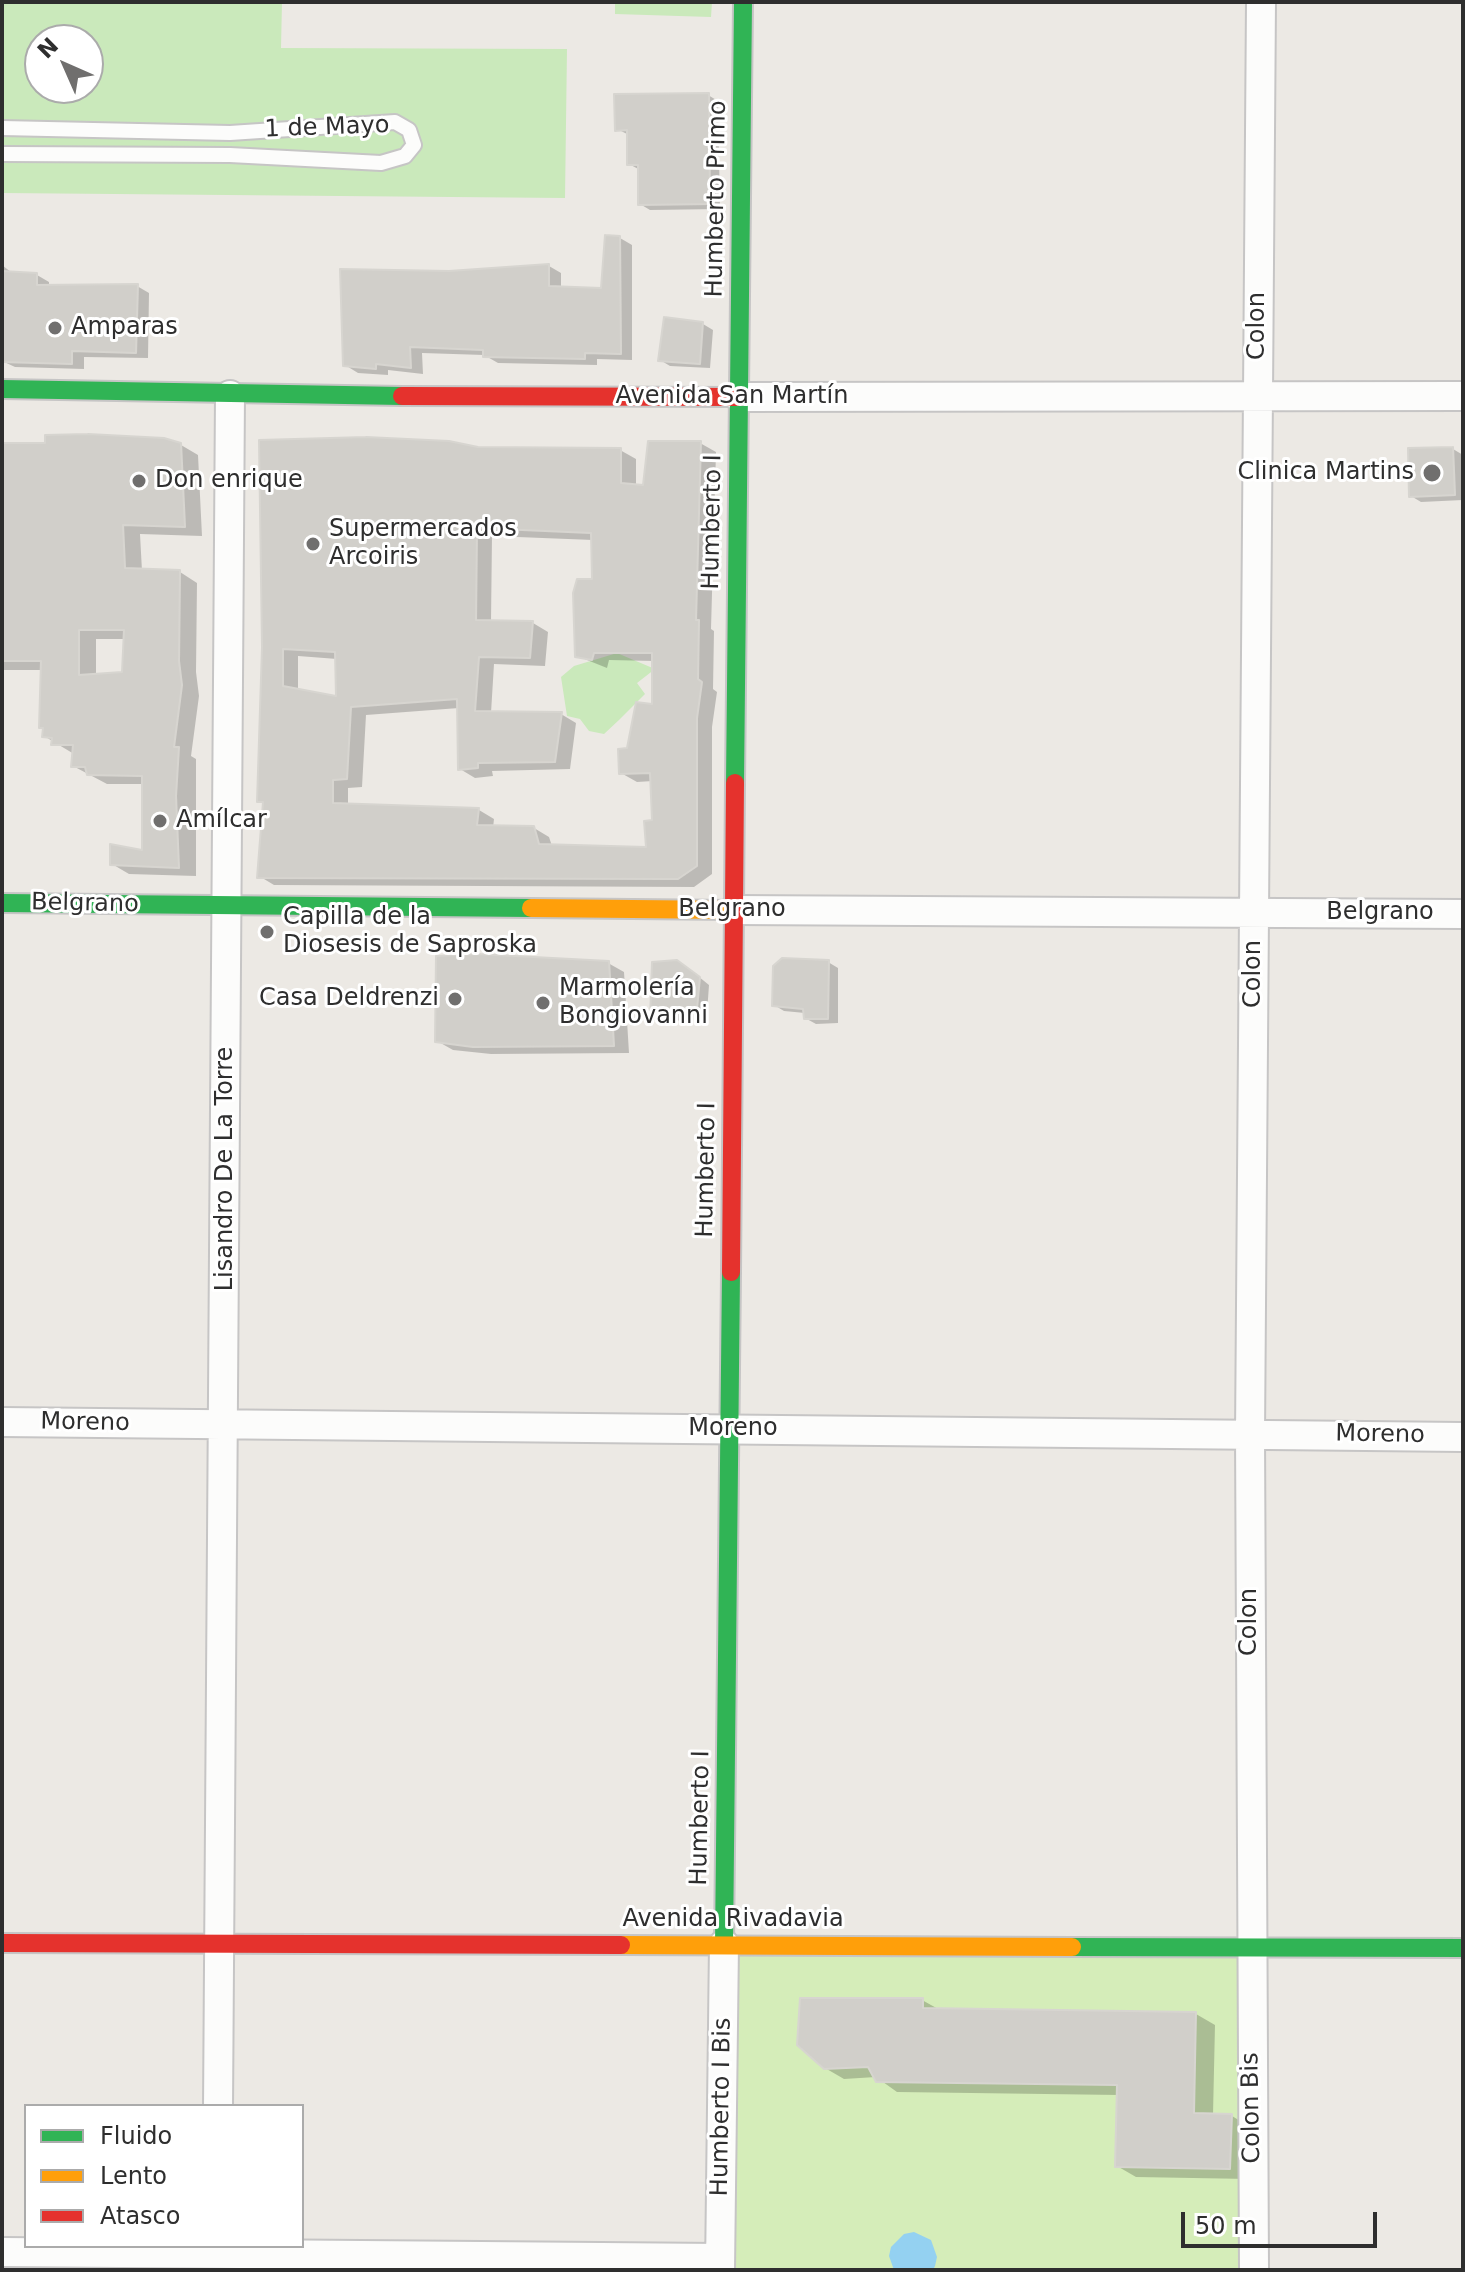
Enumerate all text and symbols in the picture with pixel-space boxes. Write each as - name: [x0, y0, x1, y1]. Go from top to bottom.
- north arrow: [24, 24, 104, 104]
- text: N: [33, 33, 63, 63]
- street label: Humberto Primo: [701, 100, 733, 298]
- street label: 1 de Mayo: [264, 111, 390, 145]
- street label: Colon: [1244, 292, 1272, 360]
- place label: Amparas: [71, 314, 178, 342]
- marker: Amparas: [46, 319, 64, 337]
- street label: Avenida San Martín: [616, 383, 848, 411]
- street label: Humberto I: [697, 454, 729, 590]
- place label: Clinica Martins: [1237, 459, 1414, 487]
- marker: Clinica Martins: [1421, 462, 1443, 484]
- place label: Don enrique: [155, 467, 303, 495]
- marker: Don enrique: [130, 472, 148, 490]
- place label: Supermercados Arcoiris: [329, 516, 517, 572]
- marker: Supermercados Arcoiris: [304, 535, 322, 553]
- place label: Amílcar: [176, 807, 267, 835]
- marker: Amílcar: [151, 812, 169, 830]
- street label: Belgrano: [31, 889, 139, 919]
- street label: Belgrano: [678, 896, 786, 924]
- street label: Belgrano: [1326, 899, 1434, 927]
- place label: Capilla de la Diosesis de Saproska: [283, 904, 537, 960]
- marker: Capilla de la Diosesis de Saproska: [258, 923, 276, 941]
- street label: Colon: [1240, 940, 1268, 1008]
- place label: Marmolería Bongiovanni: [559, 975, 708, 1031]
- place label: Casa Deldrenzi: [259, 985, 439, 1013]
- marker: Casa Deldrenzi: [446, 990, 464, 1008]
- marker: Marmolería Bongiovanni: [534, 994, 552, 1012]
- street label: Lisandro De La Torre: [212, 1047, 240, 1291]
- street label: Humberto I: [691, 1102, 723, 1238]
- street label: Moreno: [40, 1408, 130, 1438]
- street label: Moreno: [688, 1415, 778, 1443]
- street label: Moreno: [1335, 1420, 1425, 1450]
- street label: Colon: [1236, 1588, 1264, 1656]
- street label: Humberto I: [685, 1750, 717, 1886]
- street label: Avenida Rivadavia: [622, 1906, 844, 1934]
- street label: Humberto I Bis: [706, 2017, 738, 2197]
- street label: Colon Bis: [1237, 2052, 1267, 2164]
- legend: [24, 2104, 304, 2248]
- text: Fluido: [100, 2122, 172, 2150]
- text: Lento: [100, 2162, 167, 2190]
- scale bar: [1185, 2196, 1381, 2246]
- text: Atasco: [100, 2202, 181, 2230]
- text: 50 m: [1195, 2212, 1257, 2240]

